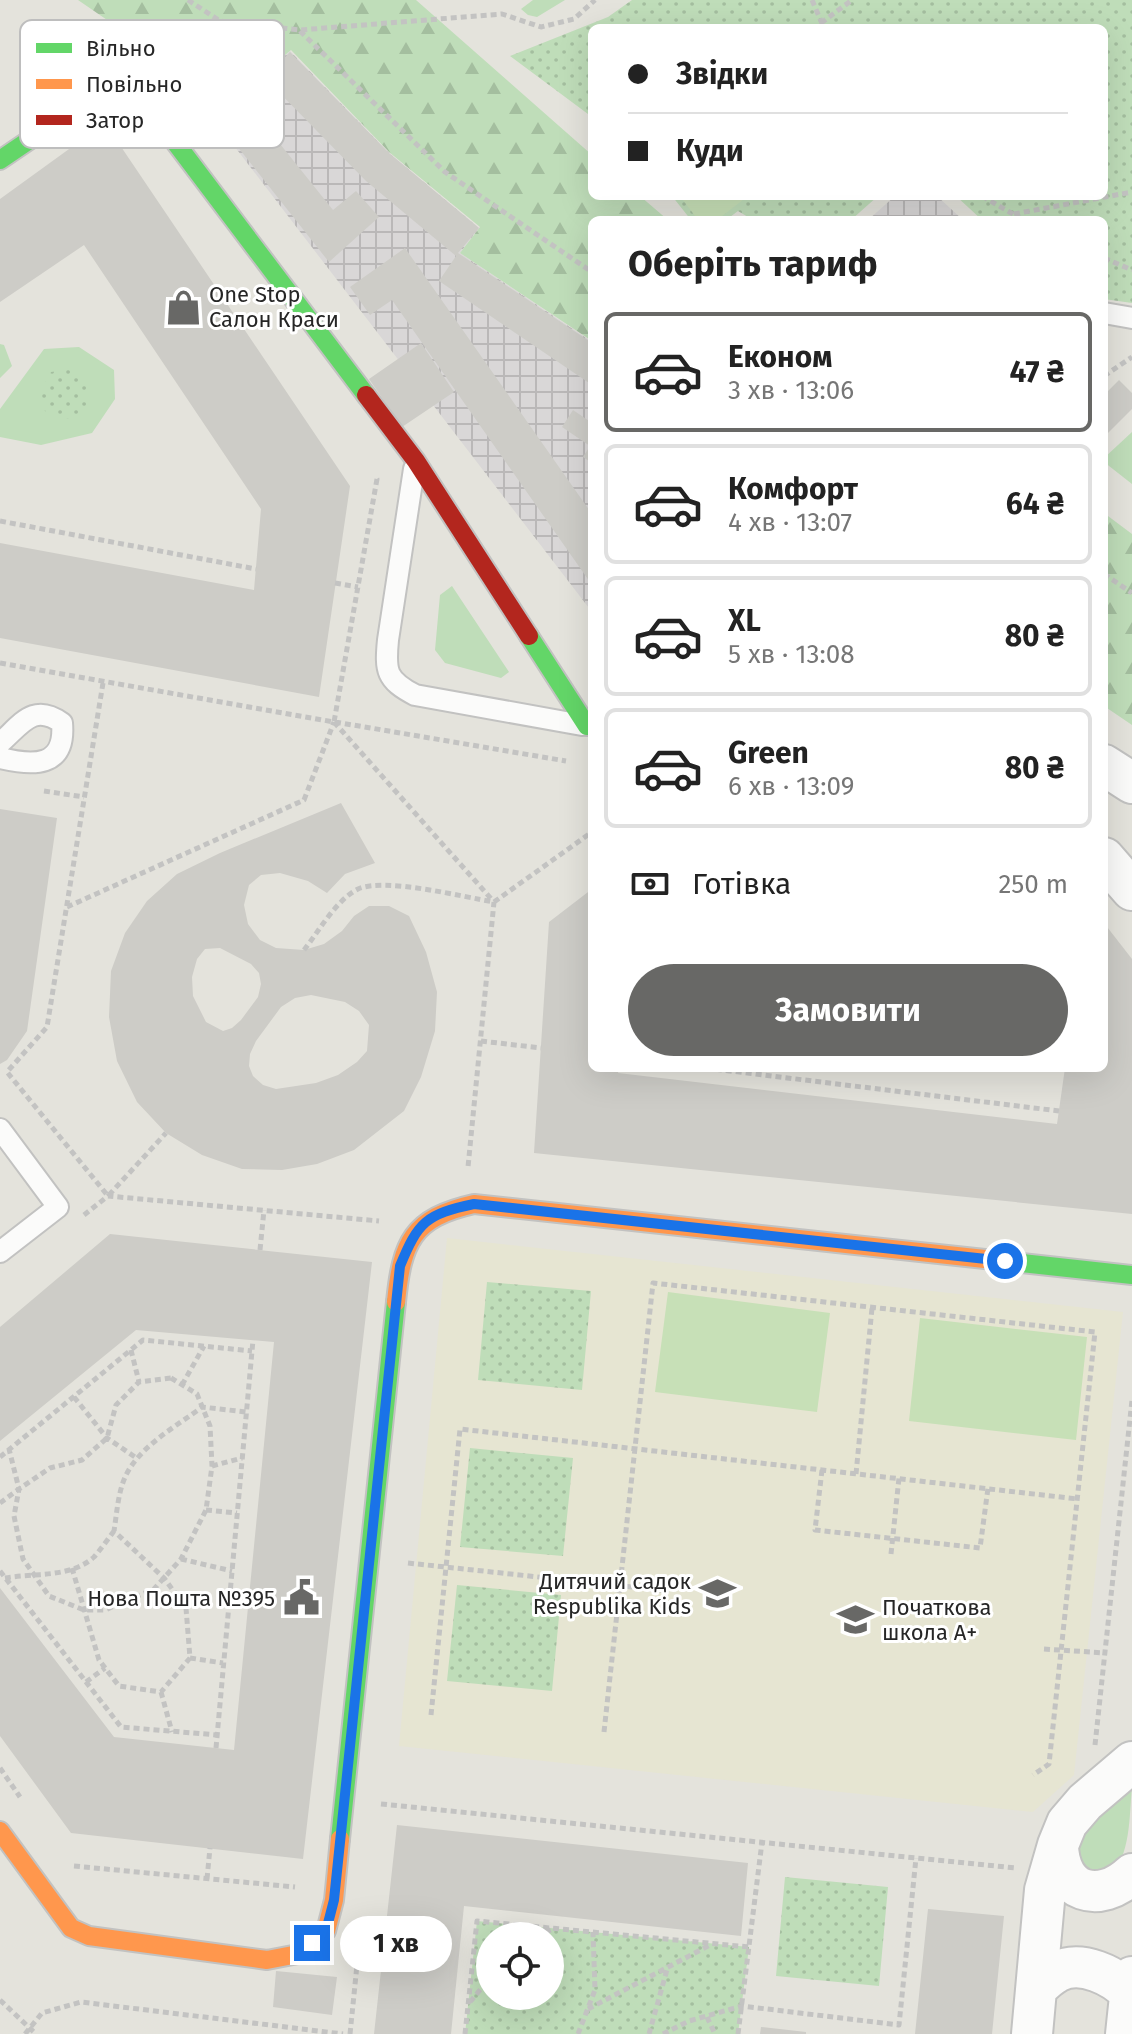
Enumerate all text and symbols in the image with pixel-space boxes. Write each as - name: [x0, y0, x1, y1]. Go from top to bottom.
- legend: [20, 20, 284, 148]
- text: Вільно: [86, 35, 156, 62]
- text: Звідки: [676, 56, 768, 92]
- text: Повільно: [86, 71, 182, 98]
- text: Затор: [86, 107, 144, 134]
- text: Куди: [676, 133, 744, 169]
- text: Оберіть тариф: [628, 242, 878, 286]
- place label: One Stop Салон Краси: [209, 281, 339, 333]
- shop icon: One Stop Салон Краси: [164, 288, 202, 326]
- icon: car: [632, 336, 704, 408]
- text: Економ: [728, 339, 832, 375]
- text: 47 ₴: [1009, 354, 1064, 390]
- text: 3 хв · 13:06: [728, 375, 854, 406]
- icon: car: [632, 468, 704, 540]
- text: Комфорт: [728, 471, 858, 507]
- text: 64 ₴: [1006, 486, 1064, 522]
- text: 4 хв · 13:07: [728, 507, 852, 538]
- icon: car: [632, 600, 704, 672]
- text: XL: [728, 603, 761, 639]
- text: 80 ₴: [1005, 618, 1064, 654]
- text: 5 хв · 13:08: [728, 639, 855, 670]
- icon: car: [632, 732, 704, 804]
- text: Green: [728, 735, 809, 771]
- text: 80 ₴: [1005, 750, 1064, 786]
- text: 6 хв · 13:09: [728, 771, 854, 802]
- icon: cash: [628, 862, 672, 906]
- text: Готівка: [692, 866, 791, 902]
- text: 250 m: [998, 869, 1068, 900]
- button: Замовити: [628, 964, 1068, 1056]
- route start: [987, 1243, 1023, 1279]
- place label: Дитячий садок Respublika Kids: [533, 1568, 692, 1620]
- school or university icon: Дитячий садок Respublika Kids: [698, 1575, 736, 1613]
- public building icon: Нова Пошта №395: [282, 1579, 320, 1617]
- place label: Нова Пошта №395: [87, 1585, 275, 1612]
- place label: Початкова школа А+: [882, 1594, 992, 1646]
- school or university icon: Початкова школа А+: [837, 1601, 875, 1639]
- callout: 1 хв: [340, 1915, 452, 1971]
- map controls: [476, 1922, 564, 2010]
- button: locate: [476, 1922, 564, 2010]
- route end: [294, 1925, 330, 1961]
- text: 1 хв: [373, 1928, 419, 1959]

